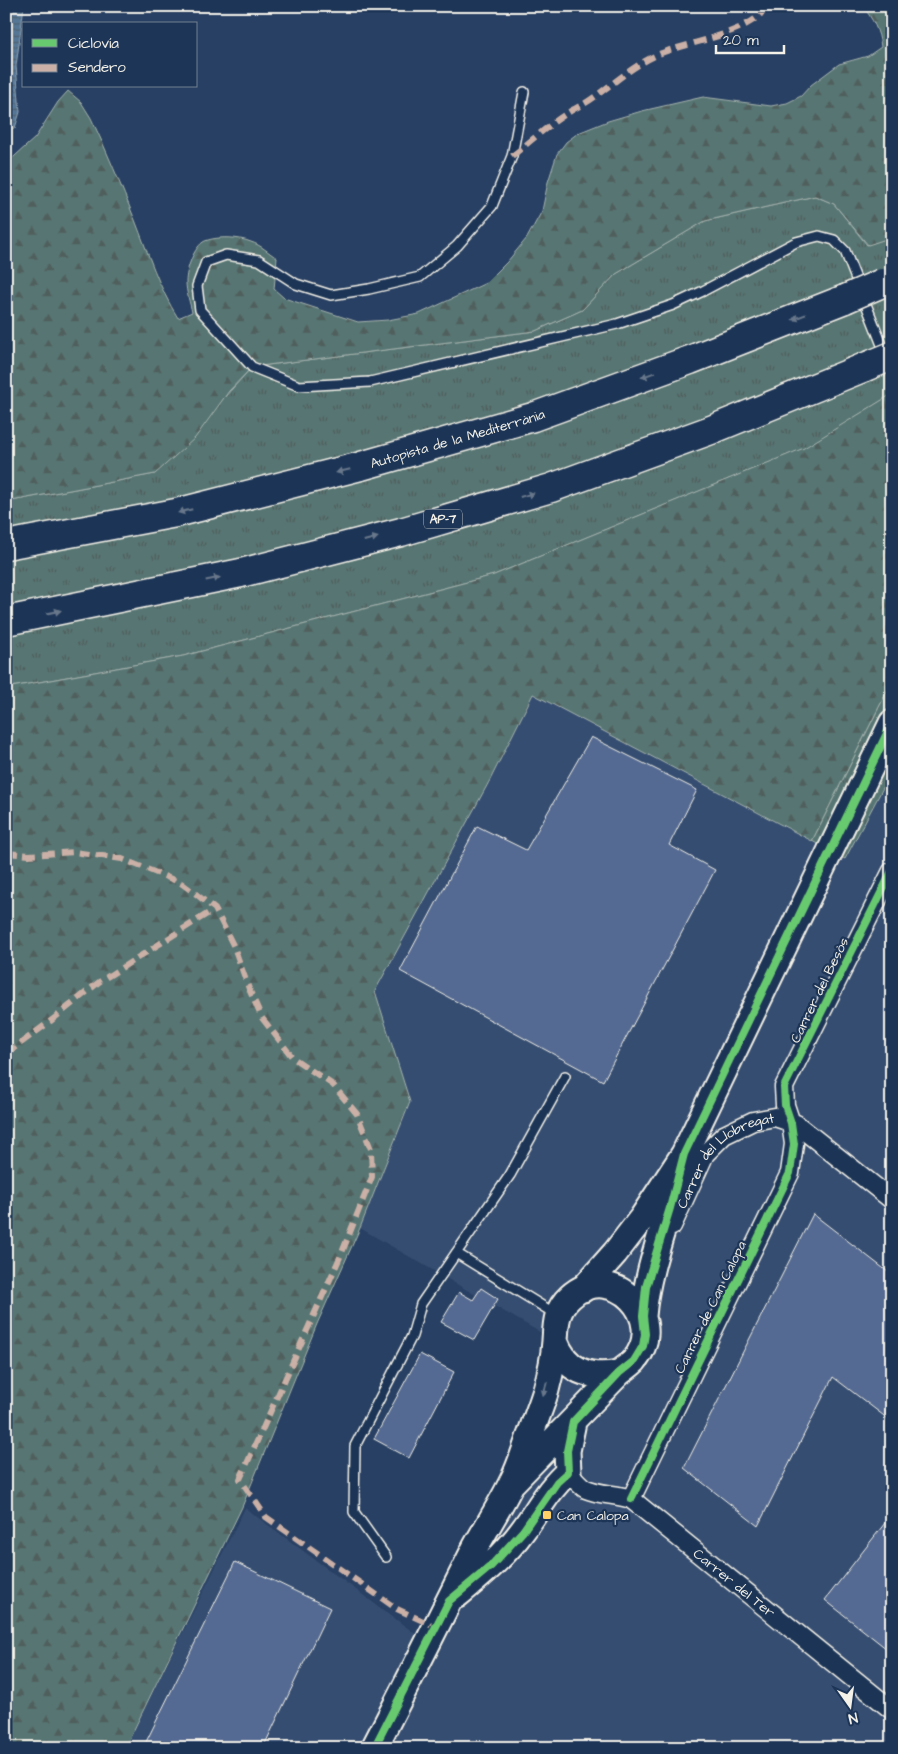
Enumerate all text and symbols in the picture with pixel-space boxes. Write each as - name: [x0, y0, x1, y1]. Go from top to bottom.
- legend: [22, 22, 198, 88]
- scale bar: [716, 22, 783, 54]
- text: 20 m: [723, 30, 759, 51]
- text: Ciclovía: [68, 33, 119, 54]
- text: Sendero: [68, 57, 126, 78]
- one-way arrow: [792, 314, 807, 321]
- one-way arrow: [640, 371, 655, 379]
- street label: Autopista de la Mediterrània: [368, 405, 548, 474]
- one-way arrow: [335, 467, 350, 475]
- one-way arrow: [520, 490, 535, 498]
- one-way arrow: [178, 507, 193, 515]
- road number: AP-7: [424, 509, 462, 528]
- one-way arrow: [363, 535, 378, 543]
- one-way arrow: [206, 575, 221, 583]
- one-way arrow: [47, 607, 63, 615]
- street label: Carrer del Besòs: [786, 934, 854, 1047]
- street label: Carrer del Llobregat: [672, 1108, 776, 1212]
- street label: Carrer de Can Calopa: [670, 1238, 752, 1377]
- one-way arrow: [541, 1381, 549, 1396]
- place label: Can Calopa: [557, 1506, 629, 1526]
- marker: Can Calopa: [541, 1509, 553, 1521]
- street label: Carrer del Ter: [689, 1544, 779, 1623]
- north arrow: [826, 1682, 876, 1732]
- text: N: [846, 1707, 860, 1728]

